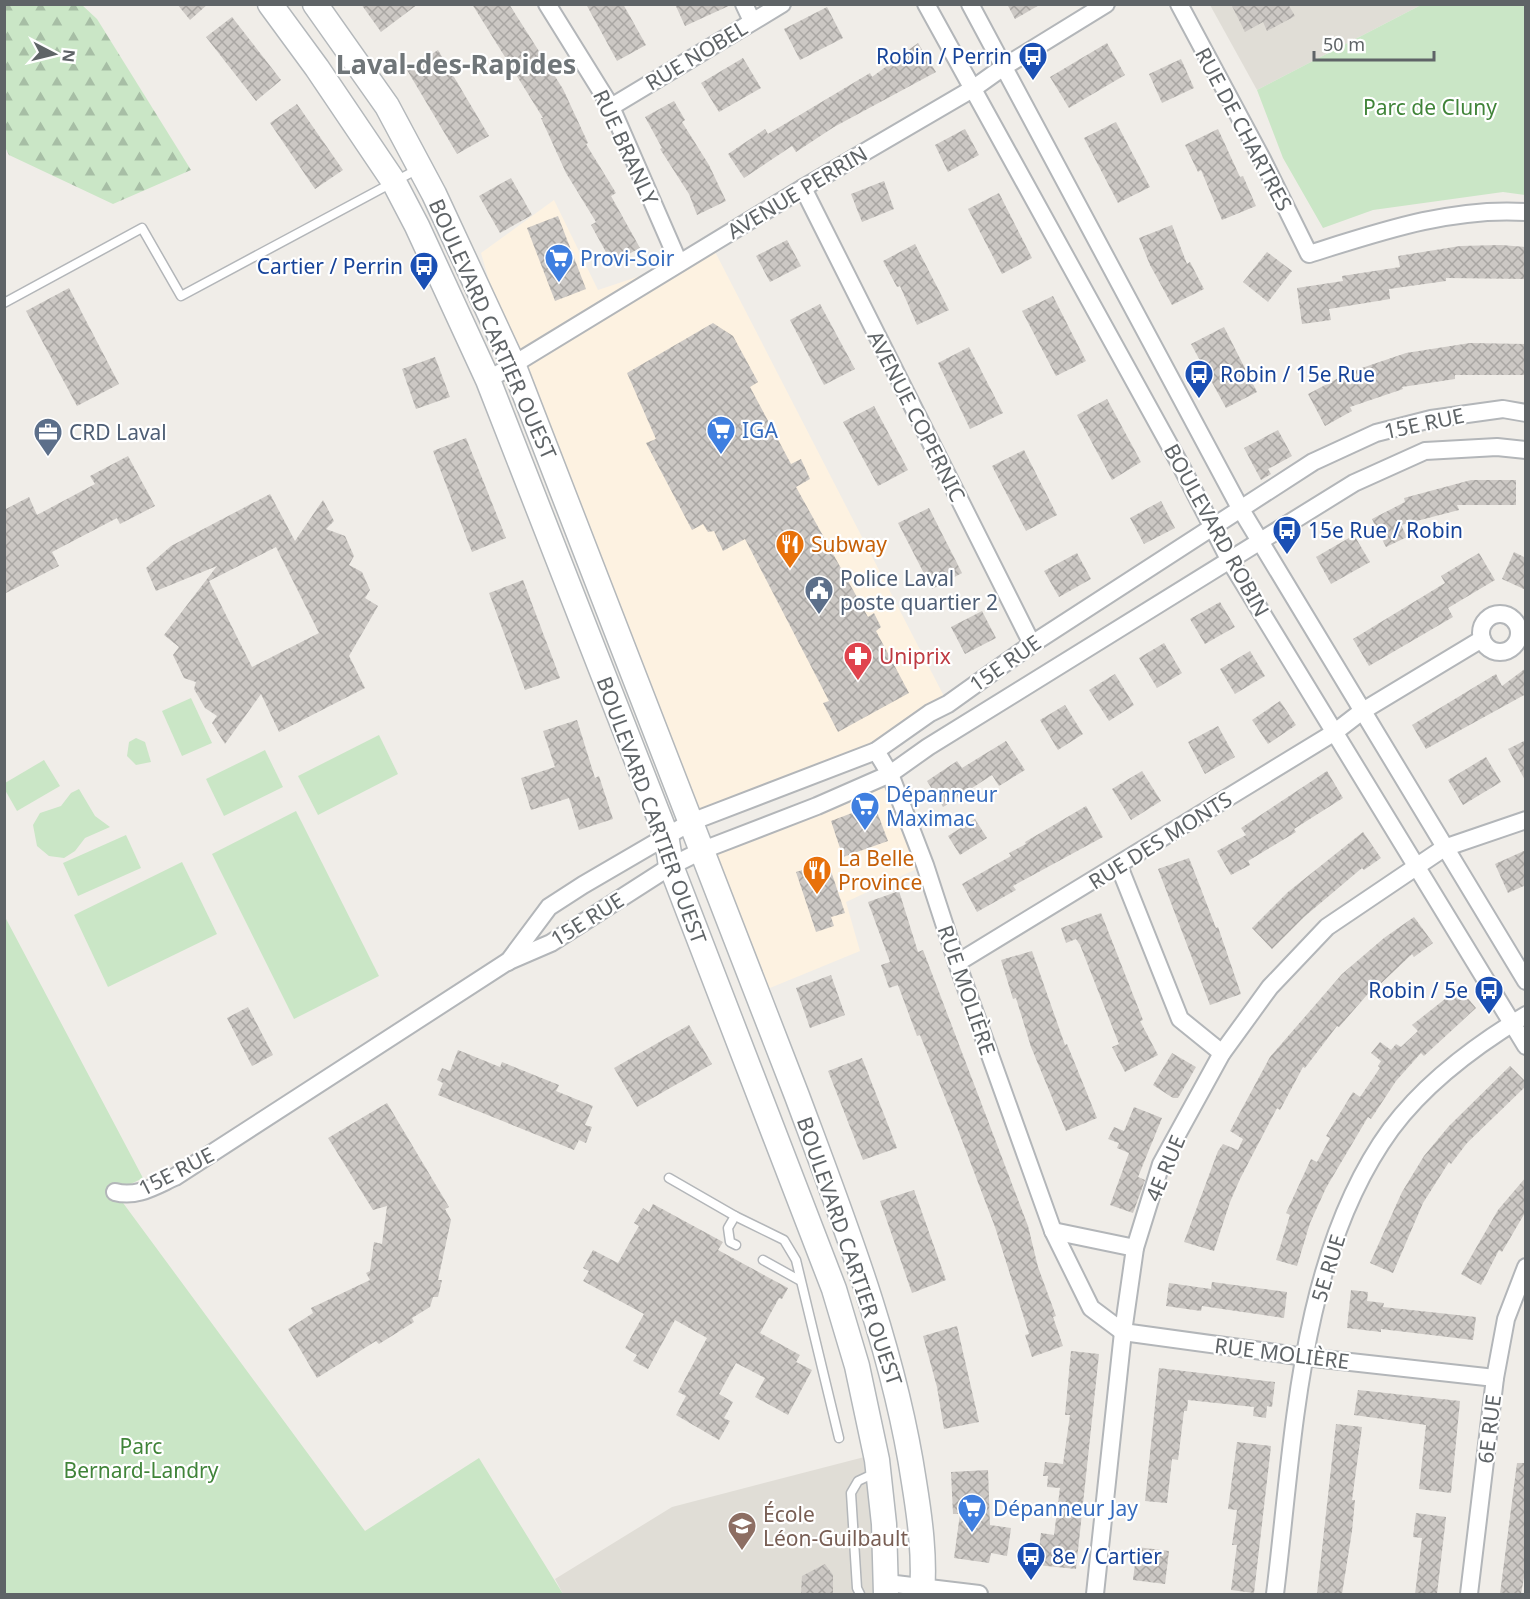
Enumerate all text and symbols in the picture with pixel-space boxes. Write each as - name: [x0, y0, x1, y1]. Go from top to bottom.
- street label: RUE NOBEL: [640, 14, 752, 96]
- north arrow: [24, 24, 84, 84]
- scale bar: [1314, 24, 1434, 62]
- text: 50 m: [1323, 32, 1365, 56]
- bus stop icon: Robin / Perrin: [1017, 40, 1049, 82]
- place label: Robin / Perrin: [876, 42, 1012, 70]
- street label: RUE DE CHARTRES: [1189, 42, 1299, 216]
- district label: Laval-des-Rapides: [336, 45, 576, 82]
- text: N: [57, 48, 81, 64]
- street label: RUE BRANLY: [587, 85, 665, 209]
- park label: Parc de Cluny: [1363, 93, 1497, 121]
- street label: AVENUE PERRIN: [722, 139, 872, 245]
- street label: BOULEVARD CARTIER OUEST: [423, 194, 563, 464]
- supermarket icon: Provi-Soir: [543, 242, 575, 284]
- place label: Provi-Soir: [580, 244, 675, 272]
- bus stop icon: Cartier / Perrin: [408, 250, 440, 292]
- place label: Cartier / Perrin: [257, 252, 403, 280]
- street label: AVENUE COPERNIC: [862, 326, 972, 506]
- bus stop icon: Robin / 15e Rue: [1183, 358, 1215, 400]
- place label: Robin / 15e Rue: [1220, 360, 1375, 388]
- street label: 15E RUE: [1381, 401, 1467, 445]
- supermarket icon: IGA: [705, 414, 737, 456]
- office icon: CRD Laval: [32, 416, 64, 458]
- place label: IGA: [742, 416, 778, 444]
- place label: CRD Laval: [69, 418, 167, 446]
- street label: BOULEVARD ROBIN: [1158, 439, 1276, 621]
- bus stop icon: 15e Rue / Robin: [1271, 514, 1303, 556]
- place label: 15e Rue / Robin: [1308, 516, 1463, 544]
- restaurant icon: Subway: [774, 528, 806, 570]
- place label: Subway: [811, 530, 887, 558]
- place label: Police Laval poste quartier 2: [840, 564, 998, 616]
- public building icon: Police Laval poste quartier 2: [803, 574, 835, 616]
- street label: 15E RUE: [964, 628, 1046, 698]
- pharmacy icon: Uniprix: [842, 640, 874, 682]
- place label: Uniprix: [879, 642, 951, 670]
- street label: BOULEVARD CARTIER OUEST: [591, 672, 714, 948]
- place label: Dépanneur Maximac: [886, 780, 998, 832]
- street label: RUE DES MONTS: [1083, 785, 1237, 895]
- supermarket icon: Dépanneur Maximac: [849, 790, 881, 832]
- place label: La Belle Province: [838, 844, 922, 896]
- restaurant icon: La Belle Province: [801, 854, 833, 896]
- street label: 15E RUE: [545, 886, 629, 952]
- street label: RUE MOLIÈRE: [932, 921, 1002, 1059]
- bus stop icon: Robin / 5e: [1473, 974, 1505, 1016]
- place label: Robin / 5e: [1368, 976, 1468, 1004]
- street label: BOULEVARD CARTIER OUEST: [791, 1113, 909, 1389]
- street label: 4E RUE: [1139, 1131, 1191, 1205]
- street label: 15E RUE: [133, 1140, 219, 1202]
- street label: 5E RUE: [1304, 1231, 1352, 1305]
- street label: RUE MOLIÈRE: [1213, 1331, 1351, 1375]
- street label: 6E RUE: [1471, 1393, 1507, 1465]
- park label: Parc Bernard-Landry: [64, 1432, 219, 1484]
- supermarket icon: Dépanneur Jay: [956, 1492, 988, 1534]
- place label: Dépanneur Jay: [993, 1494, 1138, 1522]
- place label: École Léon-Guilbault: [763, 1500, 908, 1552]
- school or university icon: École Léon-Guilbault: [726, 1510, 758, 1552]
- bus stop icon: 8e / Cartier: [1015, 1540, 1047, 1582]
- place label: 8e / Cartier: [1052, 1542, 1162, 1570]

